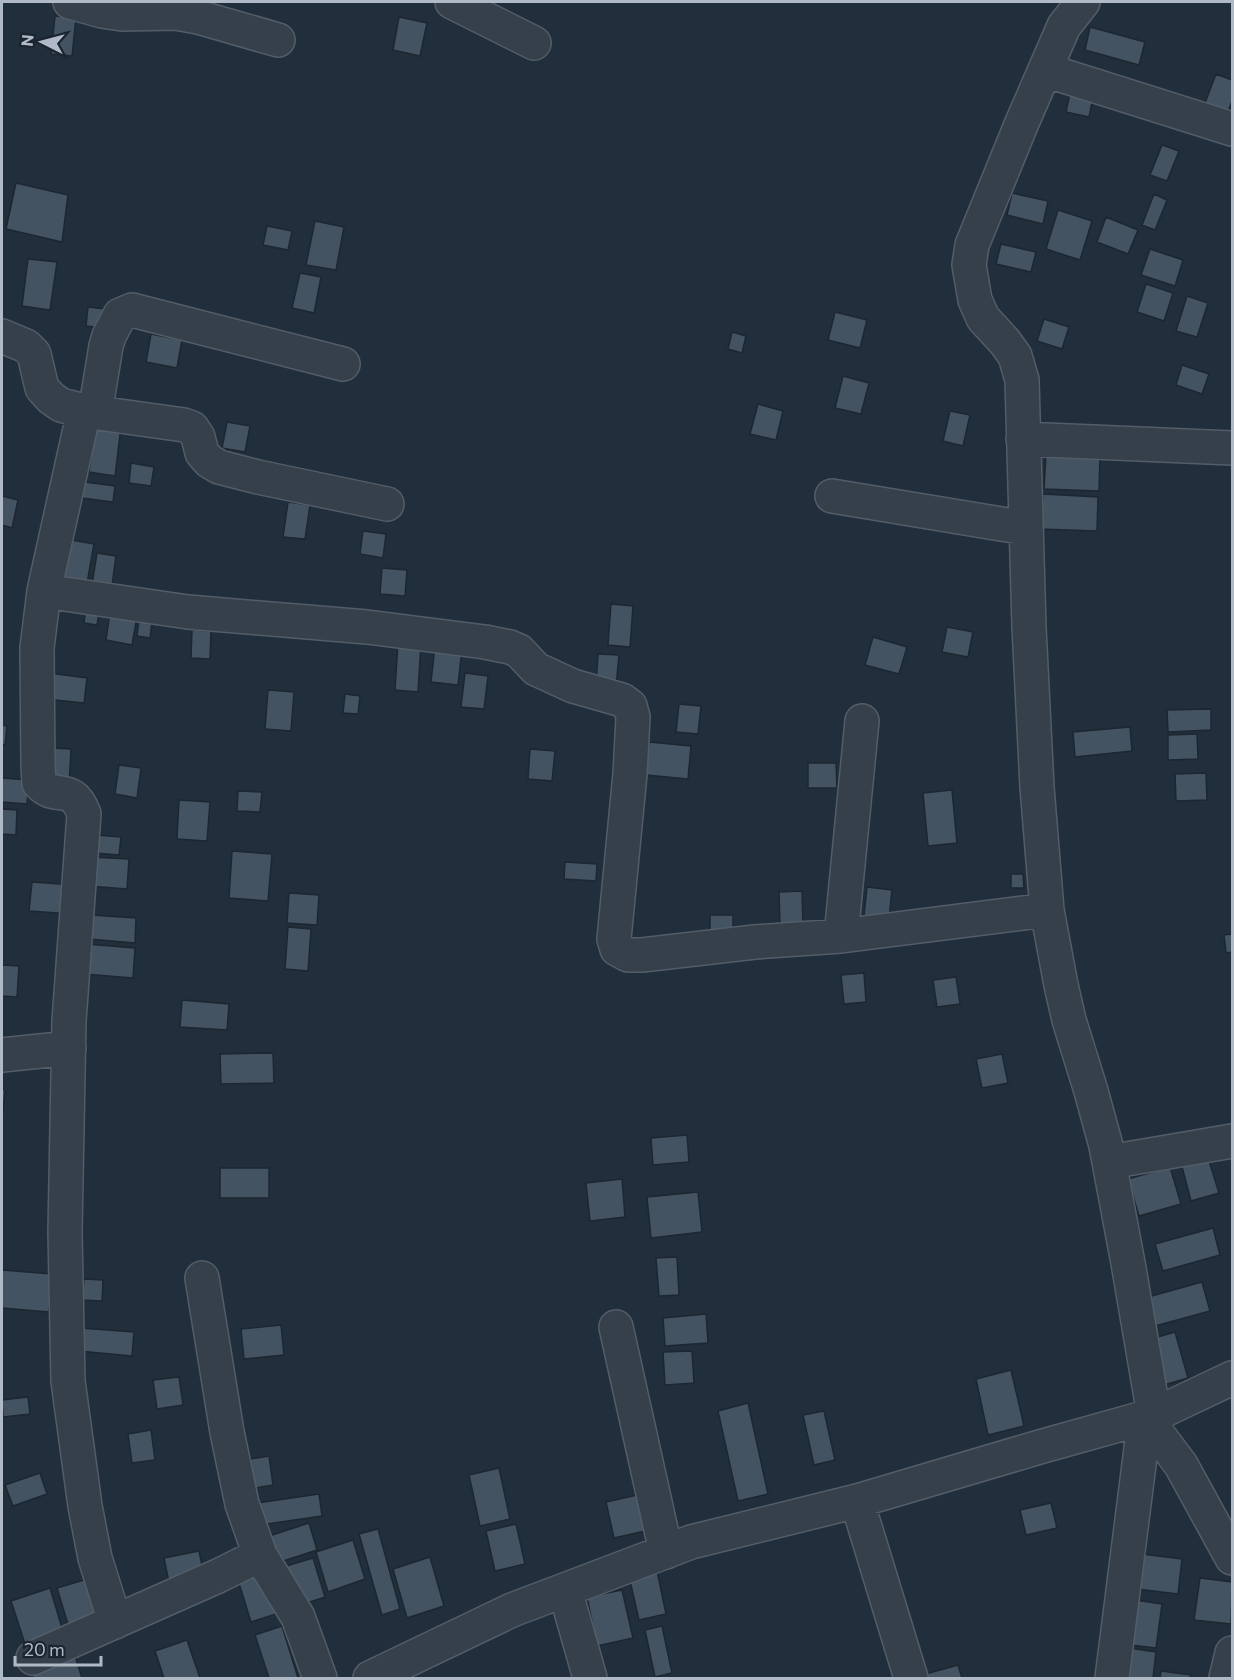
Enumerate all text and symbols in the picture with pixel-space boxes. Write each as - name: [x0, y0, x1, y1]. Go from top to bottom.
- north arrow: [12, 12, 72, 72]
- text: N: [17, 33, 37, 47]
- scale bar: [15, 1629, 100, 1667]
- text: 20 m: [24, 1638, 65, 1660]

